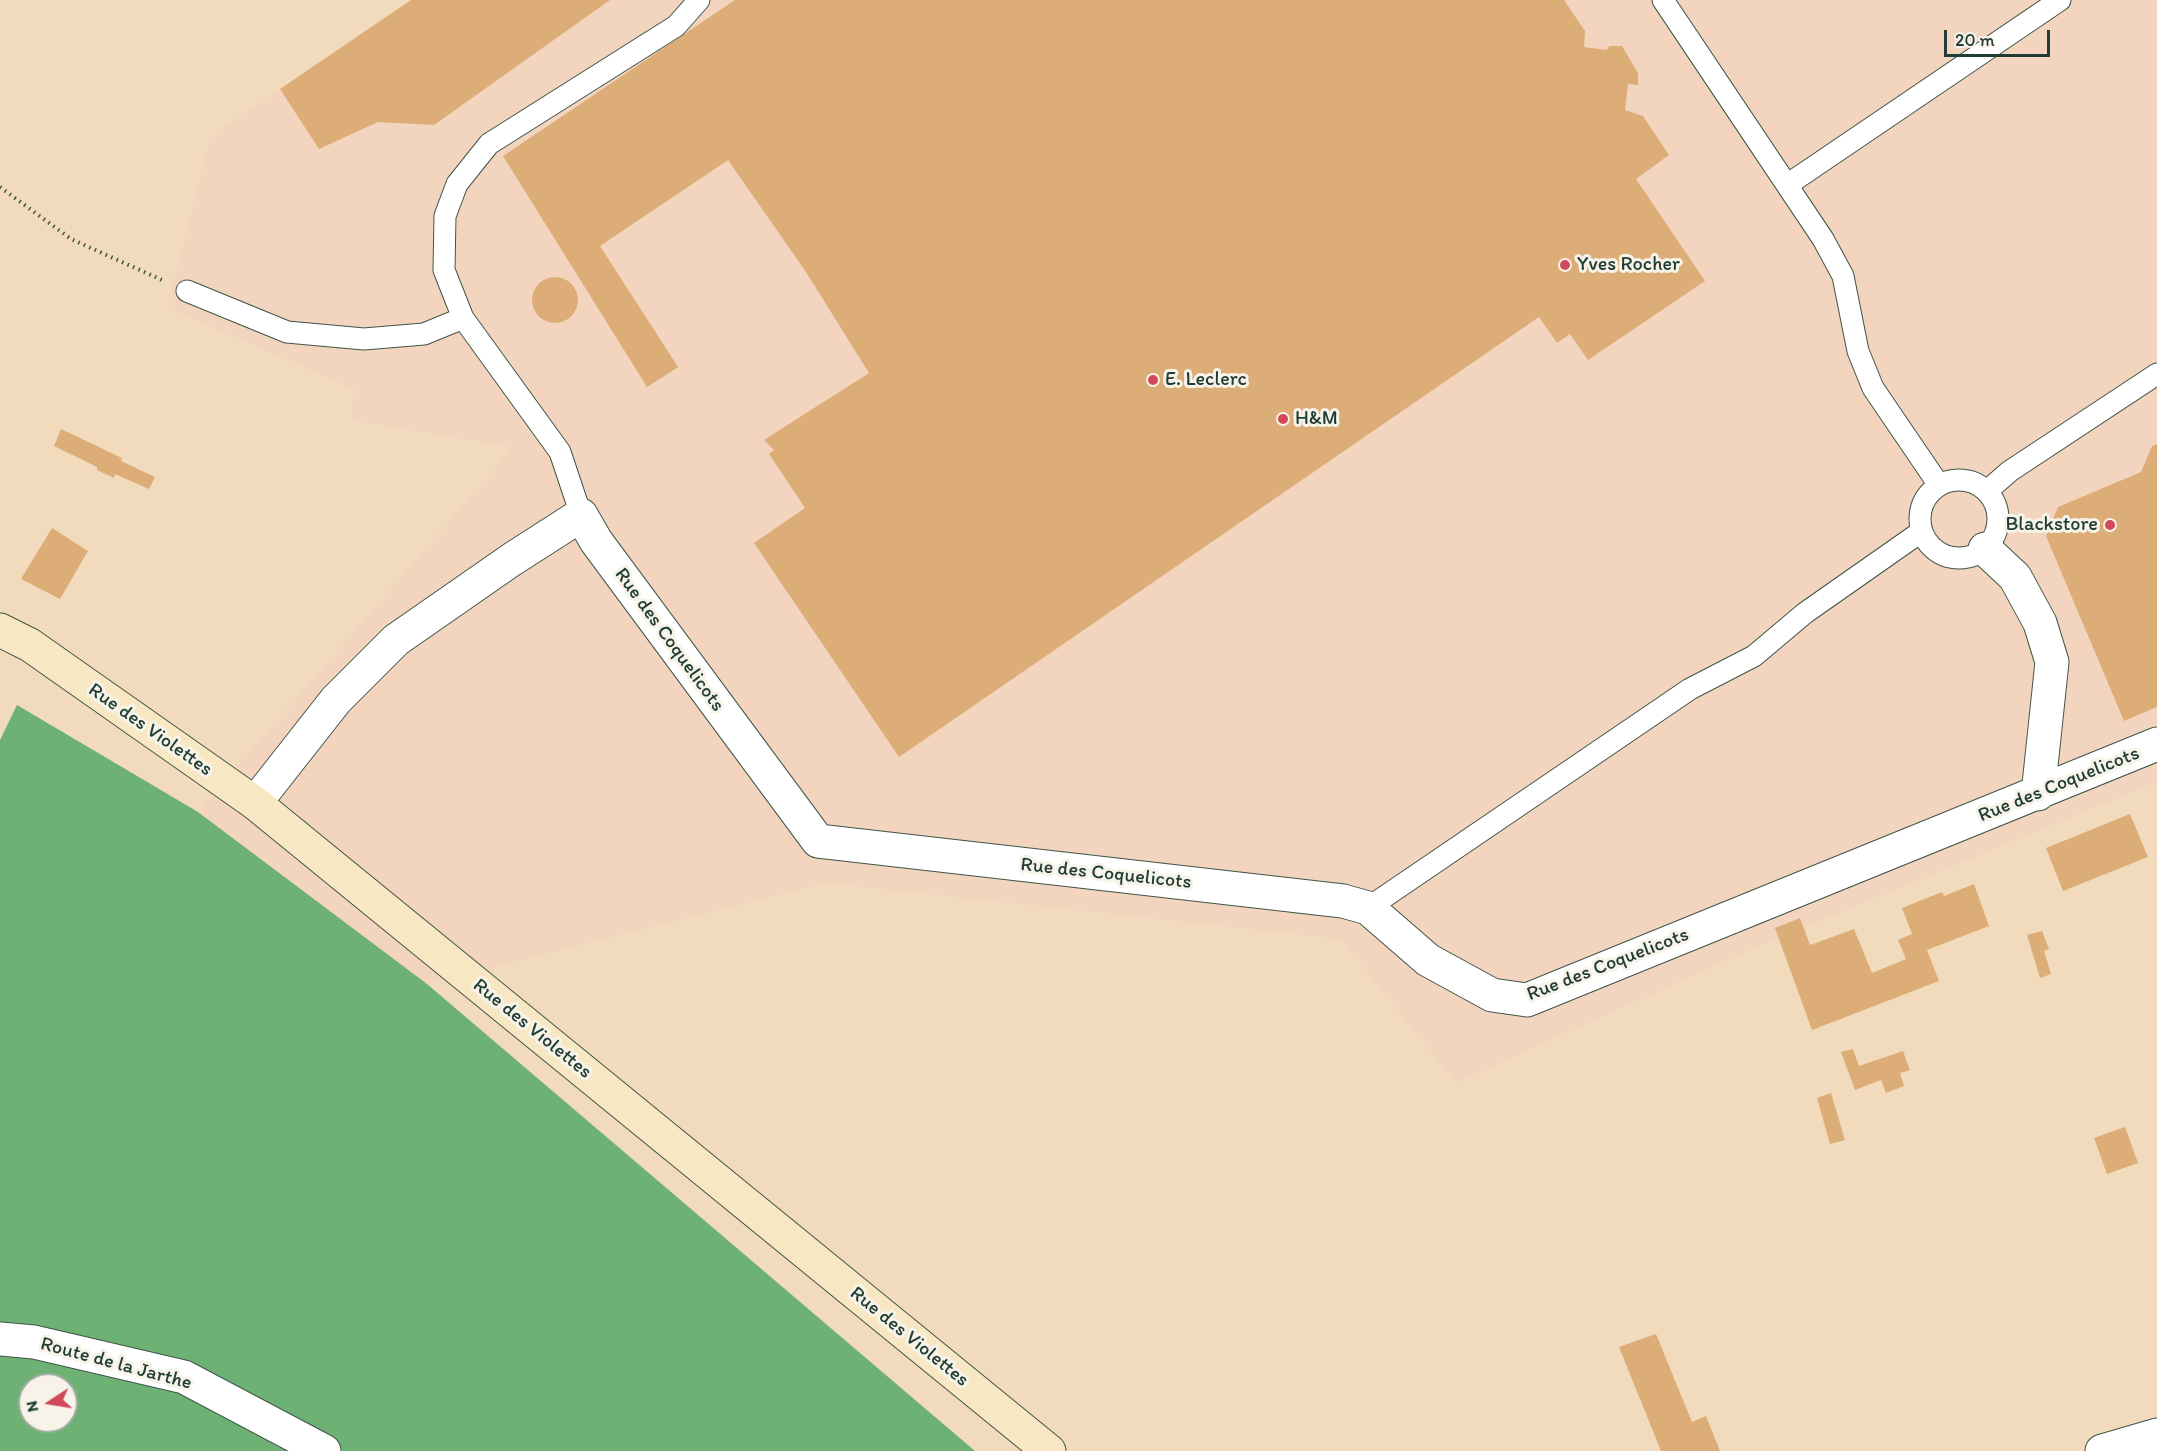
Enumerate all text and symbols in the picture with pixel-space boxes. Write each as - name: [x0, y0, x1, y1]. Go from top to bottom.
- scale bar: [1947, 18, 2054, 56]
- text: 20 m: [1955, 29, 1995, 51]
- place label: Yves Rocher: [1577, 253, 1680, 277]
- marker: Yves Rocher: [1558, 258, 1572, 272]
- place label: E. Leclerc: [1165, 368, 1247, 392]
- marker: E. Leclerc: [1146, 373, 1160, 387]
- place label: H&M: [1295, 407, 1338, 431]
- marker: H&M: [1276, 412, 1290, 426]
- place label: Blackstore: [2005, 513, 2098, 537]
- marker: Blackstore: [2103, 518, 2117, 532]
- street label: Rue des Coquelicots: [609, 564, 729, 716]
- street label: Rue des Violettes: [83, 678, 217, 782]
- street label: Rue des Coquelicots: [1975, 742, 2143, 828]
- street label: Rue des Coquelicots: [1019, 853, 1193, 895]
- street label: Rue des Coquelicots: [1524, 923, 1692, 1007]
- street label: Rue des Violettes: [468, 974, 596, 1084]
- street label: Rue des Violettes: [845, 1282, 973, 1392]
- street label: Route de la Jarthe: [38, 1332, 194, 1396]
- north arrow: [18, 1373, 78, 1433]
- text: N: [21, 1399, 42, 1414]

